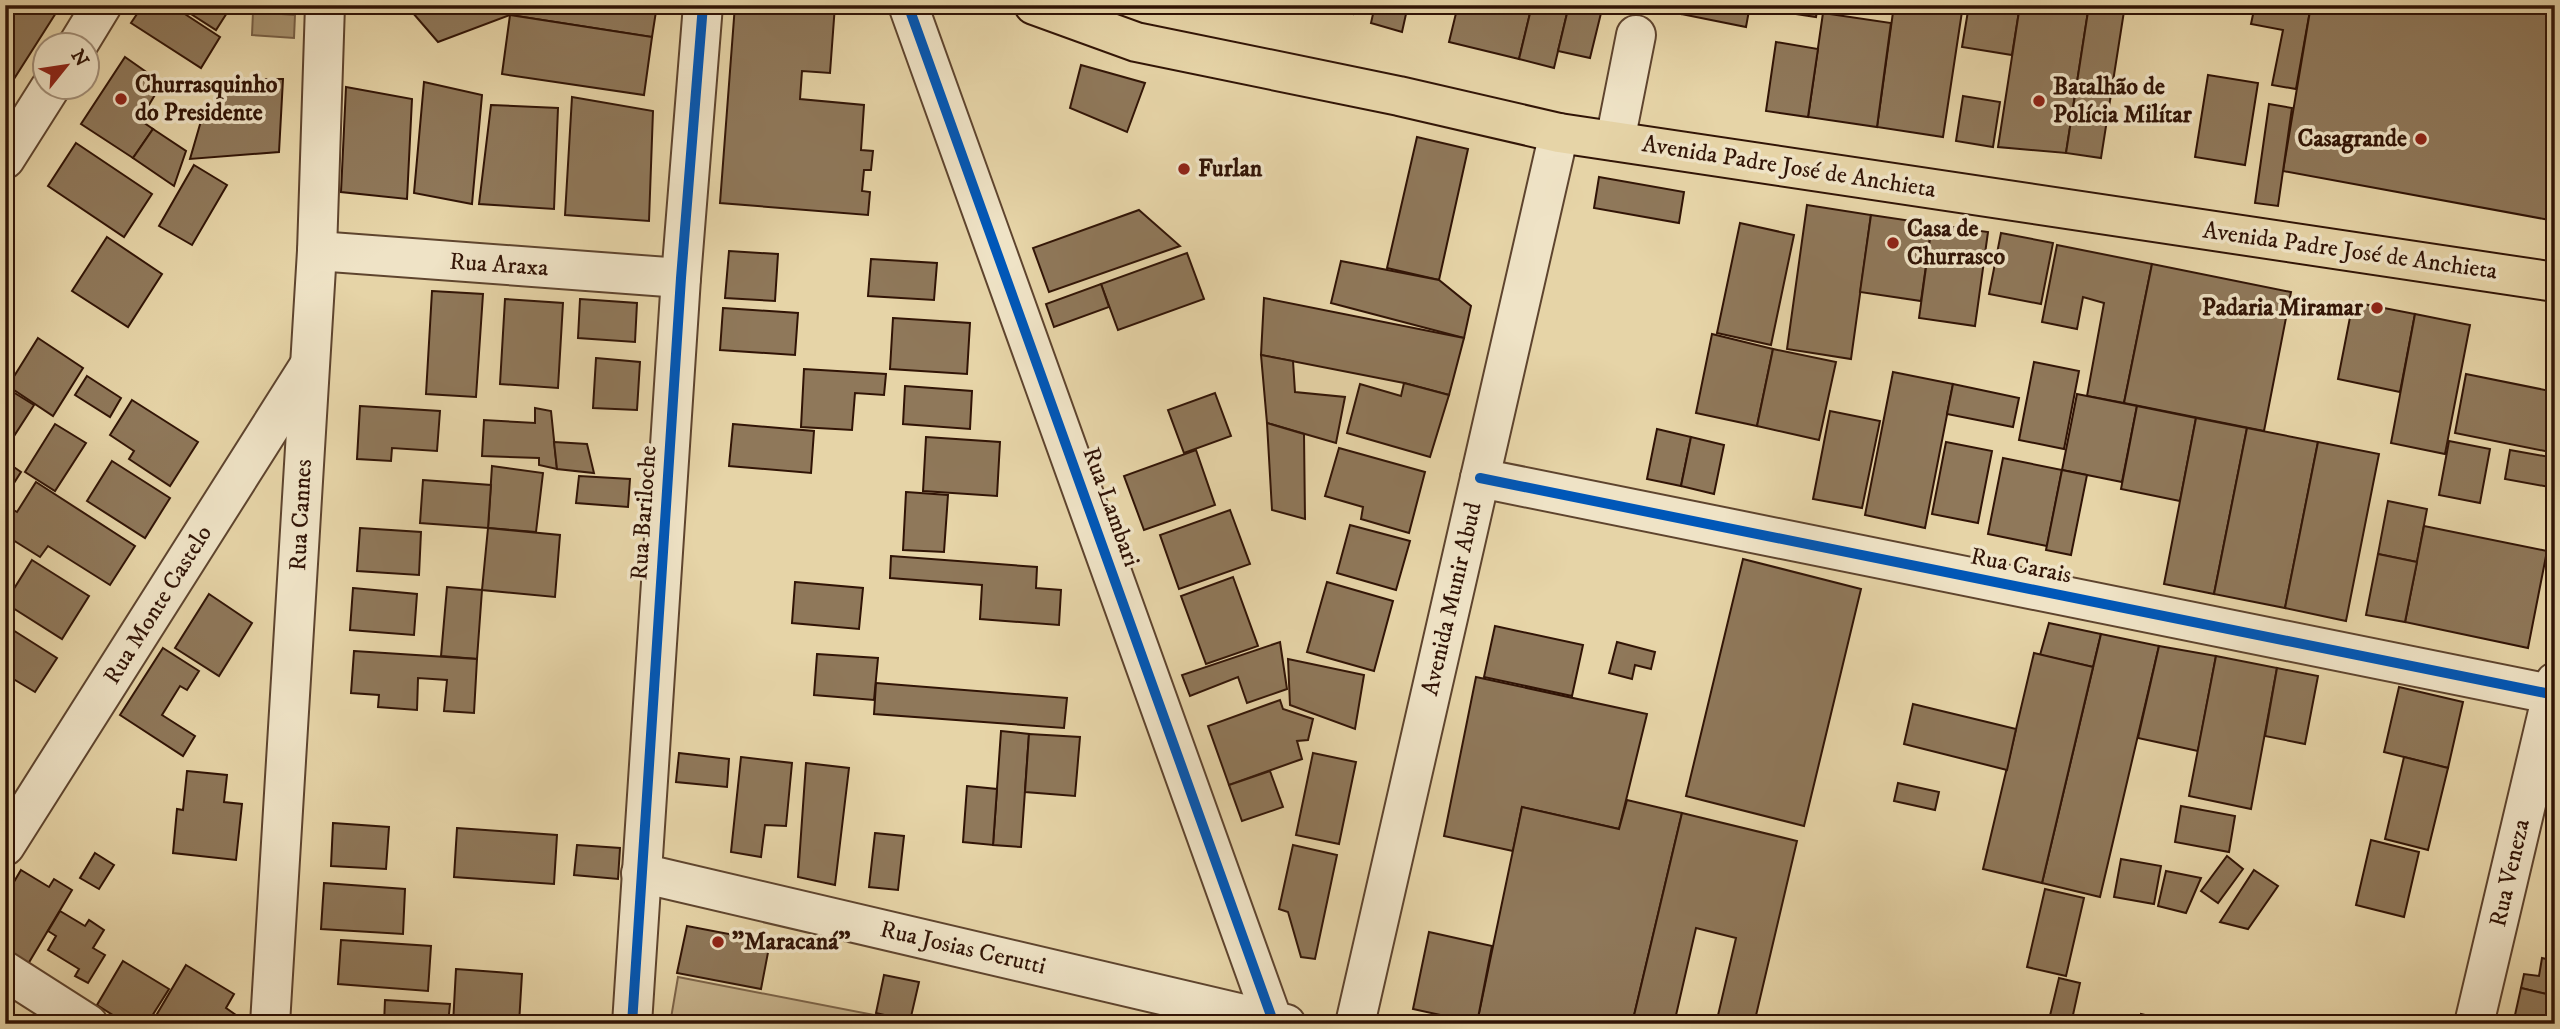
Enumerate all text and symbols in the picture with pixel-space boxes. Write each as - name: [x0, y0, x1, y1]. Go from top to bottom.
- north arrow: [32, 32, 102, 102]
- text: N: [66, 46, 93, 71]
- place label: Churrasquinho do Presidente: [135, 70, 278, 128]
- place label: Batalhão de Polícia Milítar: [2053, 72, 2193, 130]
- marker: Churrasquinho do Presidente: [113, 91, 129, 107]
- marker: Batalhão de Polícia Milítar: [2031, 93, 2047, 109]
- place label: Casagrande: [2297, 124, 2407, 154]
- street label: Avenida Padre José de Anchieta: [1640, 129, 1939, 205]
- marker: Casagrande: [2413, 131, 2429, 147]
- place label: Furlan: [1198, 154, 1263, 184]
- marker: Furlan: [1176, 161, 1192, 177]
- place label: Casa de Churrasco: [1907, 214, 2005, 272]
- street label: Avenida Padre José de Anchieta: [2201, 215, 2500, 287]
- marker: Casa de Churrasco: [1885, 235, 1901, 251]
- street label: Rua Araxa: [448, 247, 550, 283]
- place label: Padaria Miramar: [2202, 293, 2364, 323]
- marker: Padaria Miramar: [2369, 300, 2385, 316]
- street label: Rua Lambari: [1076, 443, 1146, 571]
- street label: Rua Bariloche: [624, 445, 664, 581]
- street label: Rua Cannes: [283, 458, 319, 572]
- street label: Avenida Munir Abud: [1415, 499, 1489, 699]
- street label: Rua Monte Castelo: [97, 520, 219, 690]
- street label: Rua Carais: [1968, 542, 2074, 590]
- street label: Rua Veneza: [2483, 815, 2537, 930]
- street label: Rua Josias Cerutti: [877, 914, 1049, 982]
- place label: "Maracaná": [732, 927, 850, 957]
- marker: "Maracaná": [710, 934, 726, 950]

